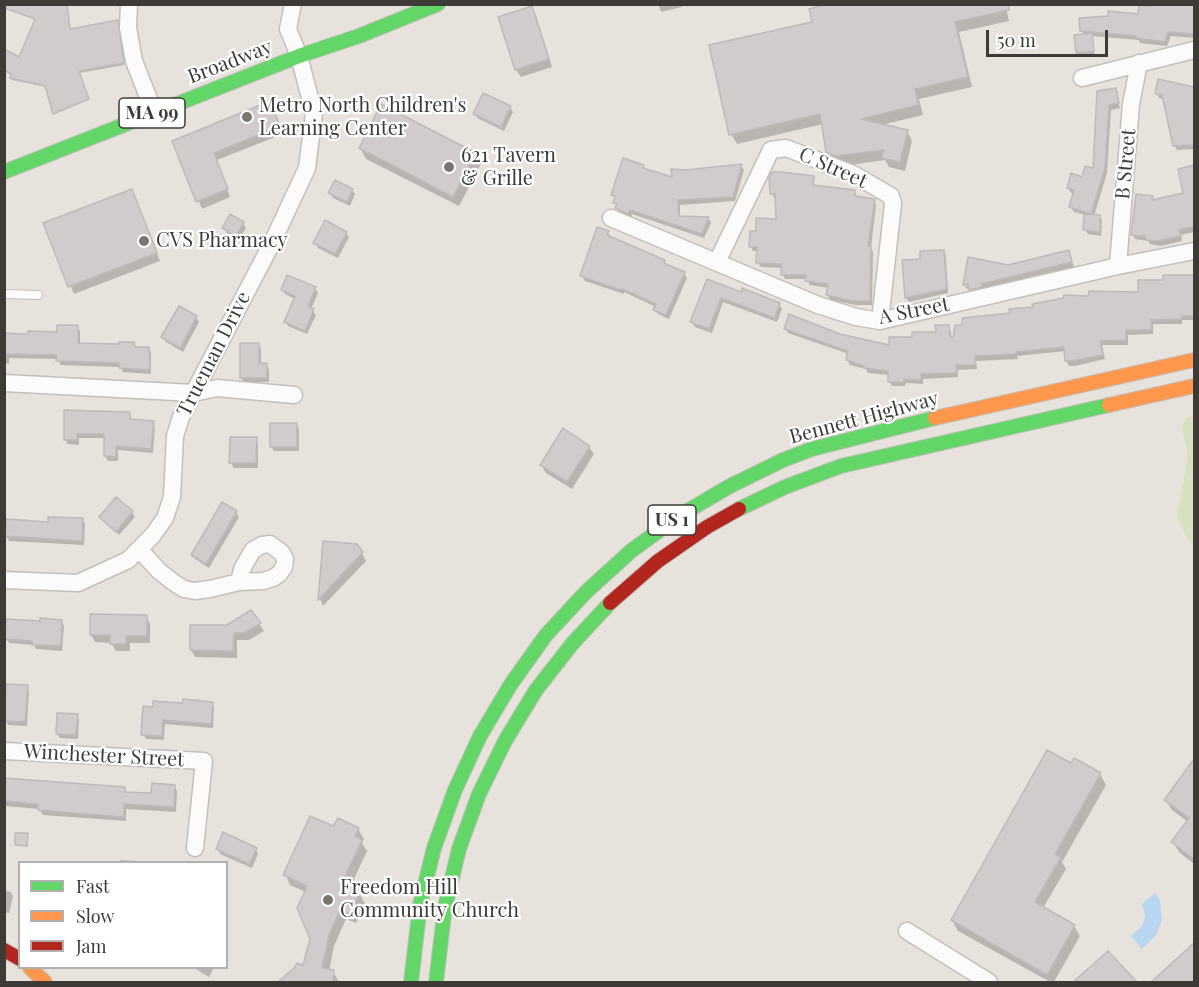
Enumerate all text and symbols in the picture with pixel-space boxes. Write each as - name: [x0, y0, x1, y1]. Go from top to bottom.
- scale bar: [989, 18, 1110, 56]
- text: 50 m: [997, 28, 1036, 52]
- street label: Broadway: [184, 35, 276, 89]
- place label: Metro North Children's Learning Center: [259, 94, 467, 141]
- road number: MA 99: [119, 98, 185, 128]
- marker: Metro North Children's Learning Center: [240, 110, 254, 124]
- street label: B Street: [1111, 128, 1141, 200]
- street label: C Street: [795, 142, 871, 194]
- place label: 621 Tavern & Grille: [461, 144, 556, 191]
- marker: 621 Tavern & Grille: [442, 160, 456, 174]
- place label: CVS Pharmacy: [156, 229, 288, 253]
- marker: CVS Pharmacy: [137, 234, 151, 248]
- street label: Trueman Drive: [172, 288, 256, 420]
- street label: A Street: [877, 292, 951, 330]
- street label: Bennett Highway: [787, 387, 941, 449]
- road number: US 1: [648, 505, 696, 535]
- street label: Winchester Street: [23, 740, 185, 772]
- legend: [18, 861, 228, 969]
- text: Fast: [76, 874, 109, 898]
- place label: Freedom Hill Community Church: [340, 876, 519, 923]
- marker: Freedom Hill Community Church: [321, 893, 335, 907]
- text: Slow: [76, 904, 114, 928]
- text: Jam: [76, 934, 106, 958]

